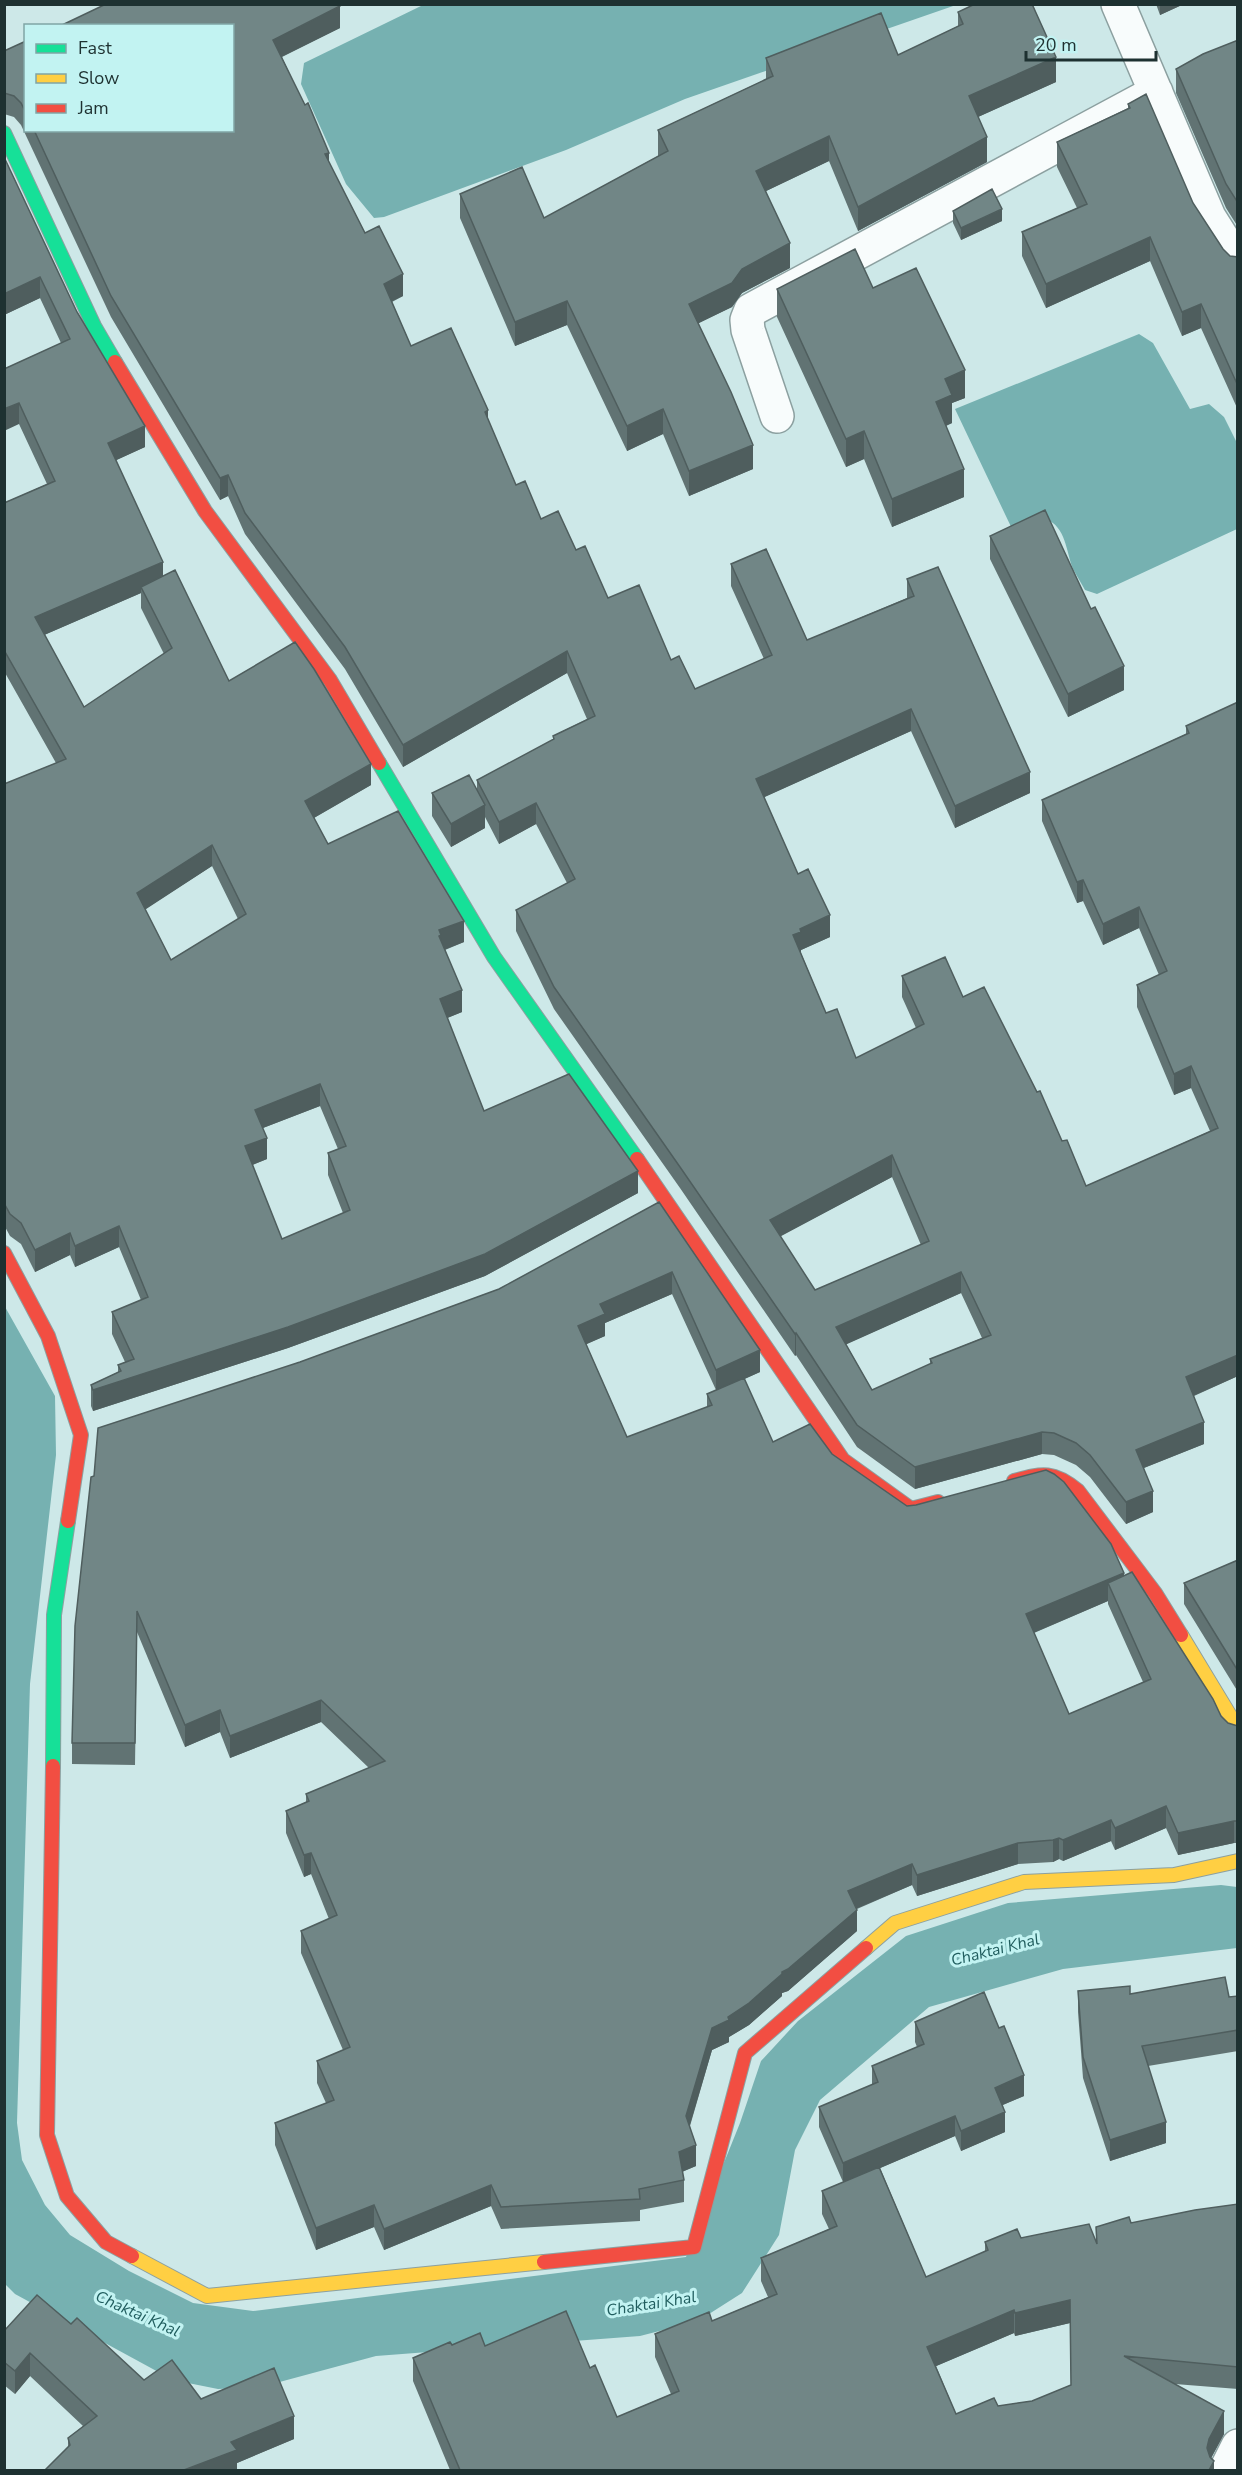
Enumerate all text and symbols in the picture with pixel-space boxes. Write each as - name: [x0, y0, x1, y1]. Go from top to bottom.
- legend: [24, 24, 234, 132]
- scale bar: [1026, 24, 1156, 62]
- text: 20 m: [1035, 33, 1077, 57]
- text: Fast: [78, 36, 113, 60]
- text: Slow: [78, 66, 119, 90]
- text: Jam: [77, 96, 109, 120]
- water label: Chaktai Khal: [949, 1928, 1042, 1972]
- water label: Chaktai Khal: [92, 2285, 184, 2342]
- water label: Chaktai Khal: [605, 2286, 698, 2322]

